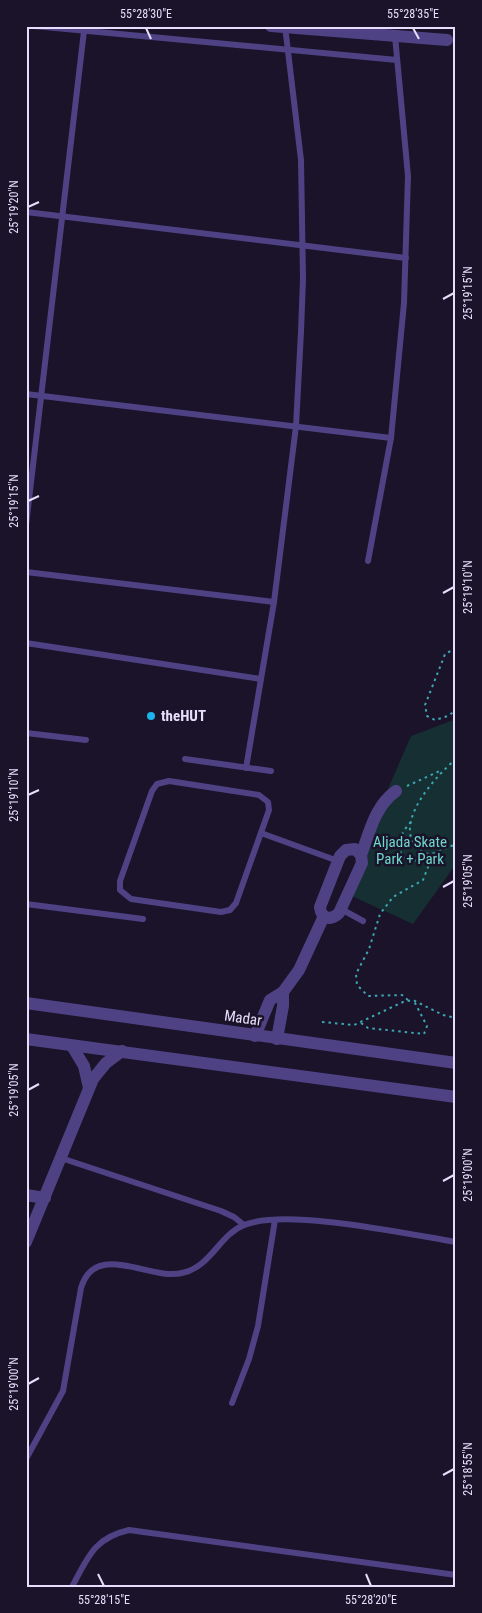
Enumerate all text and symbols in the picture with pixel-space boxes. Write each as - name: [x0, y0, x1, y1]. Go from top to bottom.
- text: 55°28'30"E: [120, 7, 172, 21]
- text: 55°28'35"E: [387, 7, 439, 21]
- text: 25°19'20"N: [7, 180, 21, 234]
- text: 25°19'15"N: [461, 266, 475, 320]
- text: 25°19'15"N: [7, 474, 21, 528]
- text: 25°19'10"N: [461, 560, 475, 614]
- place label: theHUT: [161, 707, 206, 725]
- marker: theHUT: [145, 710, 157, 722]
- text: 25°19'10"N: [7, 768, 21, 822]
- park label: Aljada Skate Park + Park: [373, 833, 447, 868]
- text: 25°19'05"N: [461, 854, 475, 908]
- street label: Madar: [223, 1006, 263, 1030]
- text: 25°19'05"N: [7, 1063, 21, 1117]
- text: 25°19'00"N: [461, 1148, 475, 1202]
- text: 25°19'00"N: [7, 1357, 21, 1411]
- text: 25°18'55"N: [461, 1442, 475, 1496]
- text: 55°28'15"E: [78, 1593, 130, 1607]
- text: 55°28'20"E: [345, 1593, 397, 1607]

